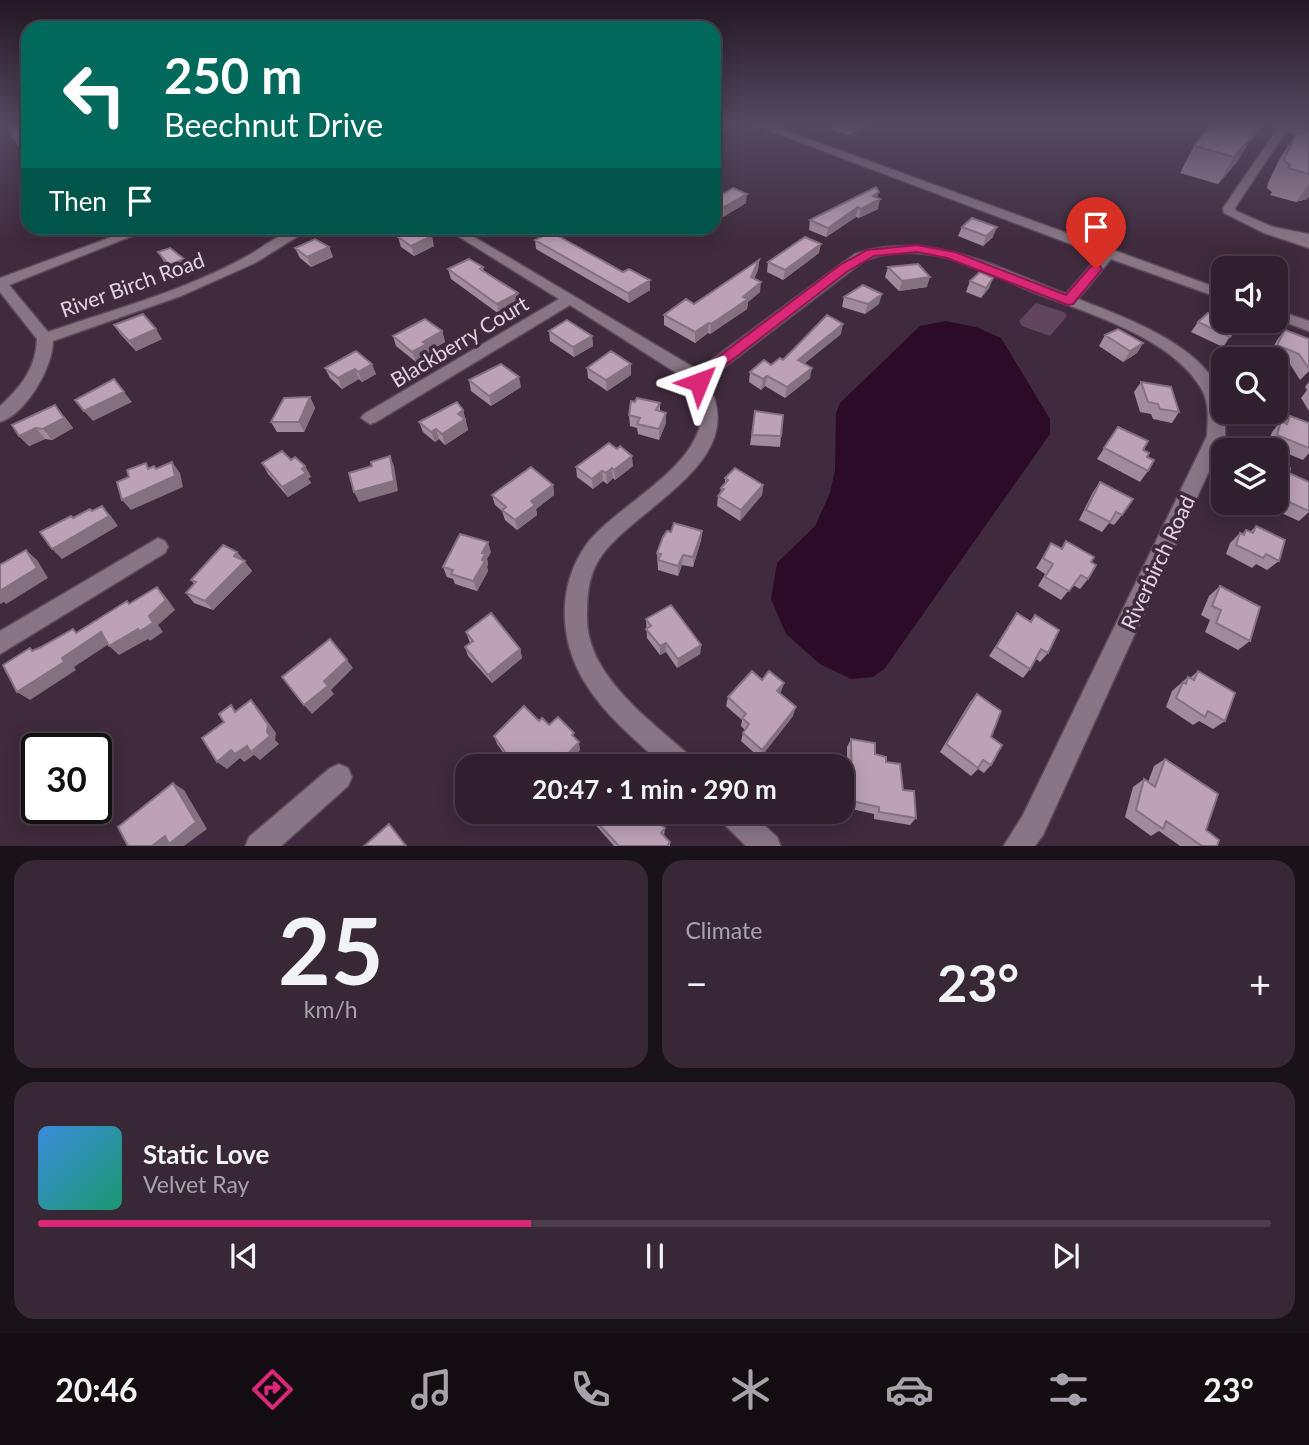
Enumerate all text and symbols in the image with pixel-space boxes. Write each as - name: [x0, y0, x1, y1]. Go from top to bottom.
- text: 250 m: [164, 46, 302, 104]
- icon: left: [49, 49, 140, 140]
- text: Beechnut Drive: [164, 105, 383, 144]
- icon: arrive: [121, 182, 159, 220]
- text: Then: [49, 185, 107, 217]
- pin: [1066, 197, 1126, 269]
- icon: arrive: [1077, 208, 1115, 246]
- street label: River Birch Road: [57, 246, 207, 322]
- map controls: [1211, 256, 1288, 515]
- button: sound: [1211, 256, 1288, 333]
- street label: Blackberry Court: [386, 290, 533, 392]
- position arrow: [662, 345, 736, 419]
- button: search: [1211, 347, 1288, 424]
- button: layers: [1211, 438, 1288, 515]
- street label: Riverbirch Road: [1115, 491, 1199, 633]
- speed limit sign: 30: [21, 733, 112, 824]
- text: 20:47 · 1 min · 290 m: [532, 773, 777, 805]
- text: 25: [278, 895, 384, 1004]
- text: Climate: [686, 916, 762, 944]
- text: 23°: [937, 951, 1019, 1013]
- text: −: [686, 960, 708, 1006]
- text: +: [1249, 960, 1271, 1006]
- text: km/h: [304, 995, 358, 1023]
- text: Static Love: [143, 1138, 270, 1170]
- text: Velvet Ray: [143, 1170, 249, 1198]
- icon: previous: [225, 1237, 263, 1275]
- icon: pause: [636, 1237, 674, 1275]
- icon: next: [1047, 1237, 1085, 1275]
- icon: directions: [248, 1365, 297, 1414]
- icon: music: [407, 1365, 456, 1414]
- icon: phone: [566, 1365, 615, 1414]
- icon: climate: [726, 1365, 775, 1414]
- icon: car: [885, 1365, 934, 1414]
- icon: filters: [1044, 1365, 1093, 1414]
- text: 20:46: [55, 1370, 138, 1409]
- text: 23°: [1203, 1370, 1254, 1409]

